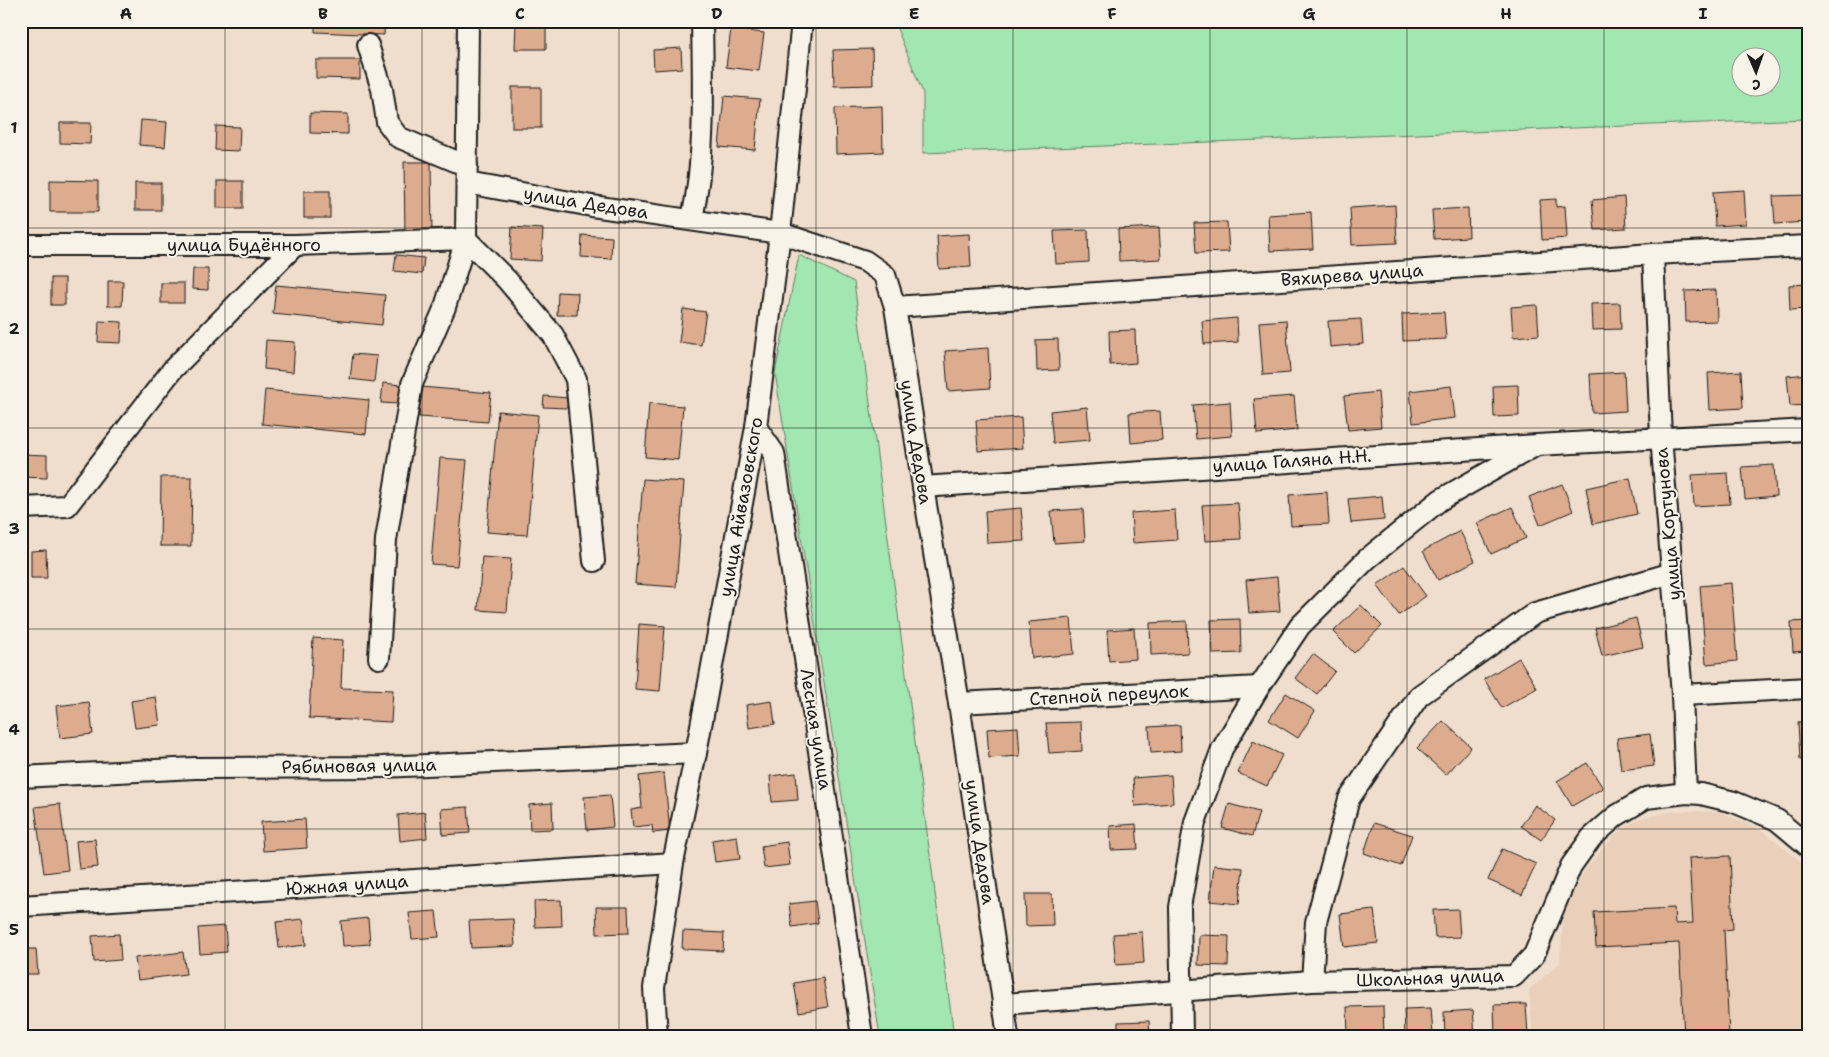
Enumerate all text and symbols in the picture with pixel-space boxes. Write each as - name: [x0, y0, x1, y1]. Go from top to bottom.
- text: A: [120, 3, 132, 24]
- text: B: [318, 3, 328, 24]
- text: C: [515, 3, 525, 24]
- text: D: [711, 3, 723, 24]
- text: E: [909, 3, 919, 24]
- text: F: [1107, 3, 1117, 24]
- text: G: [1303, 3, 1316, 24]
- text: H: [1500, 3, 1512, 24]
- text: I: [1699, 3, 1708, 24]
- north arrow: [1732, 48, 1782, 98]
- text: С: [1752, 76, 1761, 94]
- text: 1: [10, 117, 18, 138]
- street label: улица Дедова: [522, 181, 650, 225]
- street label: улица Будённого: [167, 233, 321, 257]
- street label: Вяхирева улица: [1280, 258, 1424, 292]
- text: 2: [8, 318, 20, 339]
- street label: улица Дедова: [894, 378, 938, 506]
- street label: улица Айвазовского: [713, 415, 769, 599]
- street label: улица Галяна Н.Н.: [1212, 443, 1372, 479]
- street label: улица Кортунова: [1649, 447, 1687, 601]
- text: 3: [8, 518, 20, 539]
- street label: Лесная улица: [795, 667, 837, 791]
- street label: Степной переулок: [1029, 679, 1190, 711]
- text: 4: [8, 719, 20, 740]
- street label: Рябиновая улица: [281, 753, 437, 779]
- street label: улица Дедова: [959, 778, 1001, 906]
- street label: Южная улица: [285, 869, 409, 901]
- text: 5: [9, 919, 19, 940]
- street label: Школьная улица: [1356, 963, 1504, 993]

